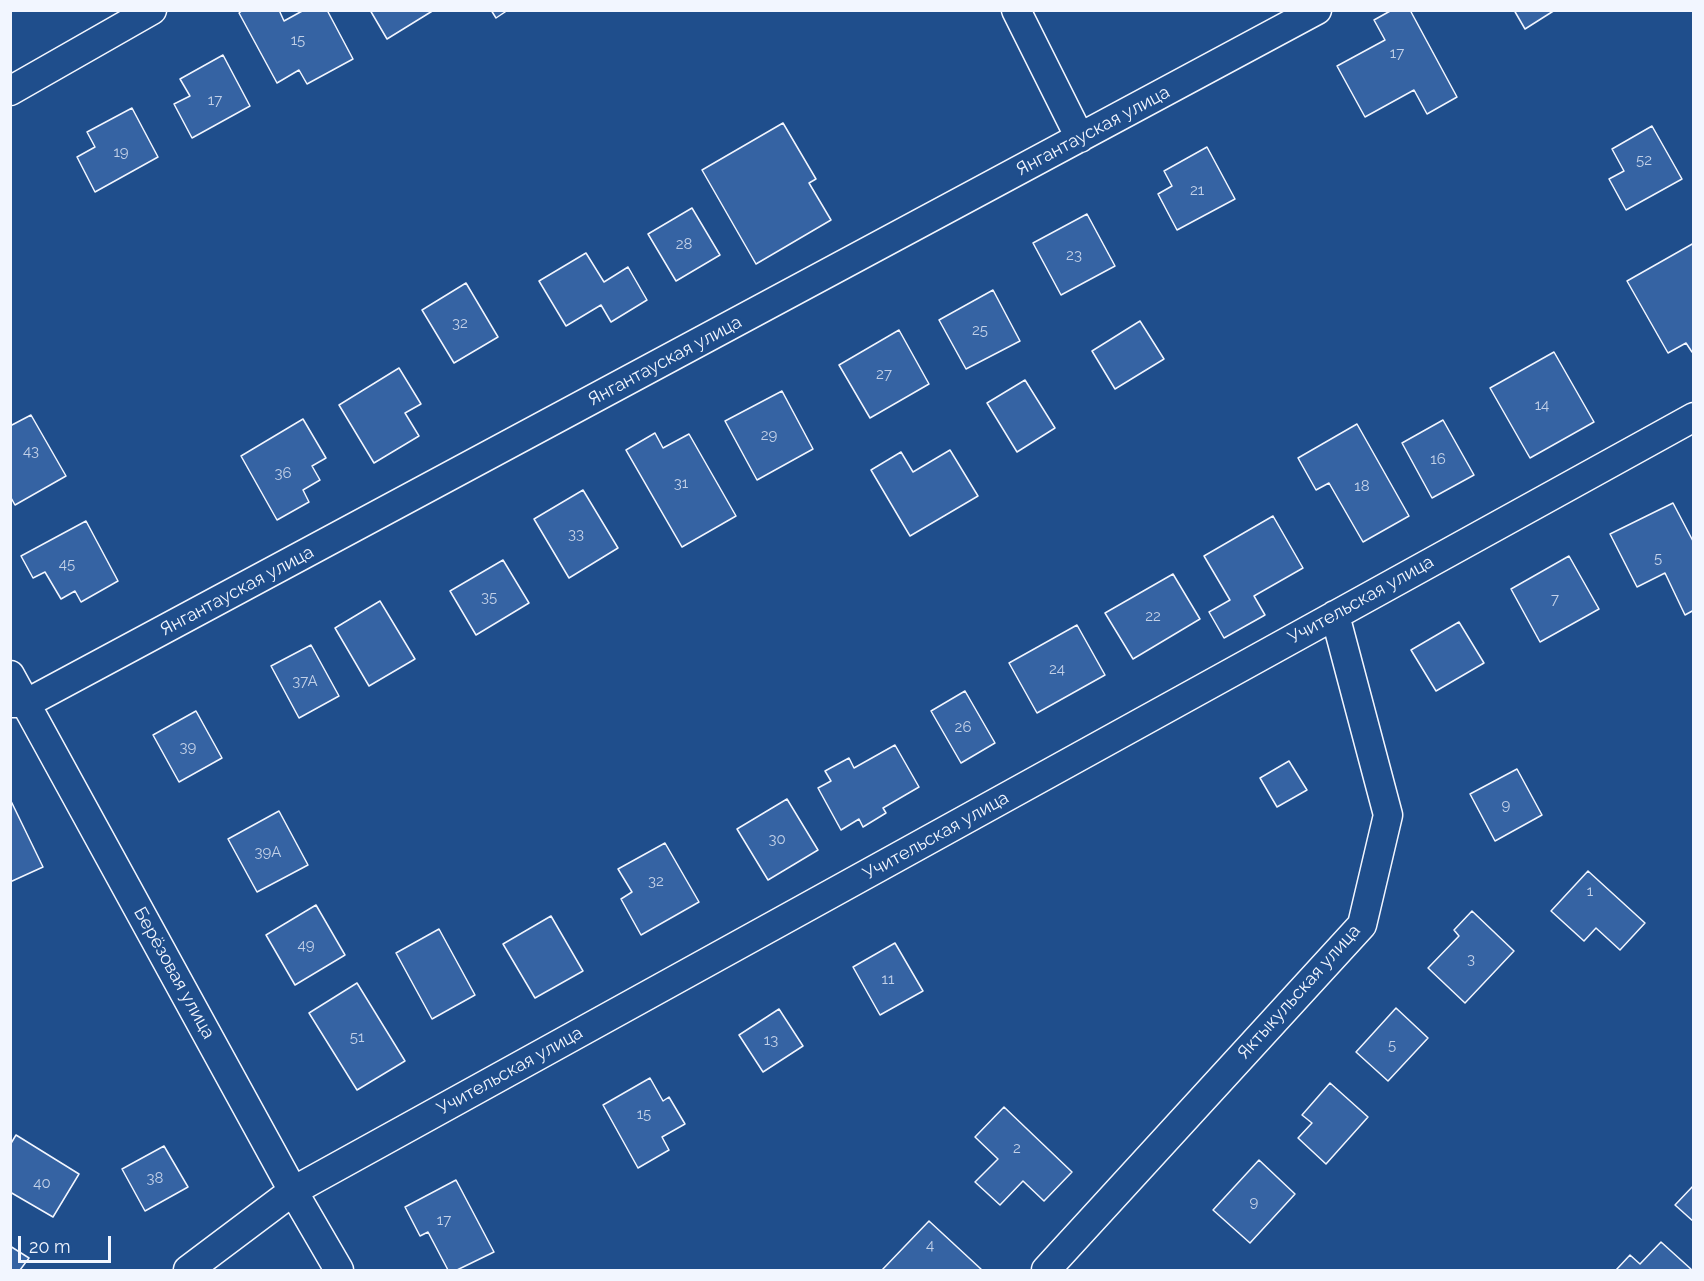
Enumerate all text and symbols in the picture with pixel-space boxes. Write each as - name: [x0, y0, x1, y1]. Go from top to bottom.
- house number: 15: [291, 31, 305, 49]
- house number: 17: [1390, 44, 1404, 62]
- street label: Янгантауская улица: [1012, 81, 1174, 181]
- house number: 17: [208, 91, 222, 109]
- house number: 19: [113, 143, 129, 161]
- house number: 52: [1636, 151, 1652, 169]
- house number: 21: [1190, 181, 1204, 199]
- house number: 28: [676, 235, 692, 253]
- house number: 23: [1066, 246, 1082, 264]
- street label: Янгантауская улица: [584, 311, 746, 411]
- house number: 32: [452, 314, 468, 332]
- house number: 25: [972, 321, 988, 339]
- house number: 27: [876, 365, 892, 383]
- house number: 14: [1535, 396, 1549, 414]
- house number: 29: [761, 426, 777, 444]
- house number: 43: [23, 442, 39, 460]
- house number: 16: [1430, 450, 1446, 468]
- house number: 36: [274, 464, 292, 482]
- house number: 31: [674, 474, 688, 492]
- house number: 18: [1354, 477, 1370, 495]
- house number: 33: [568, 525, 584, 543]
- street label: Янгантауская улица: [156, 541, 318, 641]
- house number: 5: [1654, 549, 1662, 567]
- street label: Учительская улица: [1284, 551, 1438, 649]
- house number: 45: [59, 555, 75, 573]
- house number: 35: [481, 588, 497, 606]
- house number: 7: [1551, 590, 1559, 608]
- house number: 22: [1145, 607, 1161, 625]
- house number: 24: [1049, 660, 1065, 678]
- house number: 37А: [292, 672, 318, 690]
- house number: 26: [955, 718, 971, 736]
- house number: 39: [180, 738, 196, 756]
- street label: Учительская улица: [859, 787, 1013, 885]
- house number: 9: [1502, 796, 1510, 814]
- house number: 30: [768, 830, 786, 848]
- house number: 39А: [255, 843, 281, 861]
- house number: 32: [648, 872, 664, 890]
- house number: 1: [1587, 882, 1593, 900]
- street label: Берёзовая улица: [129, 903, 219, 1043]
- street label: Яктыкульская улица: [1233, 920, 1365, 1064]
- house number: 49: [298, 936, 314, 954]
- house number: 3: [1467, 950, 1475, 968]
- house number: 11: [882, 970, 894, 988]
- street label: Учительская улица: [433, 1022, 587, 1120]
- house number: 51: [350, 1028, 364, 1046]
- house number: 13: [764, 1031, 778, 1049]
- house number: 5: [1388, 1036, 1396, 1054]
- house number: 15: [637, 1105, 651, 1123]
- house number: 2: [1013, 1139, 1021, 1157]
- house number: 38: [147, 1169, 163, 1187]
- house number: 40: [33, 1174, 51, 1192]
- house number: 9: [1250, 1193, 1258, 1211]
- house number: 17: [437, 1211, 451, 1229]
- scale bar: [21, 1224, 114, 1262]
- text: 20 m: [29, 1236, 71, 1257]
- house number: 4: [926, 1236, 934, 1254]

